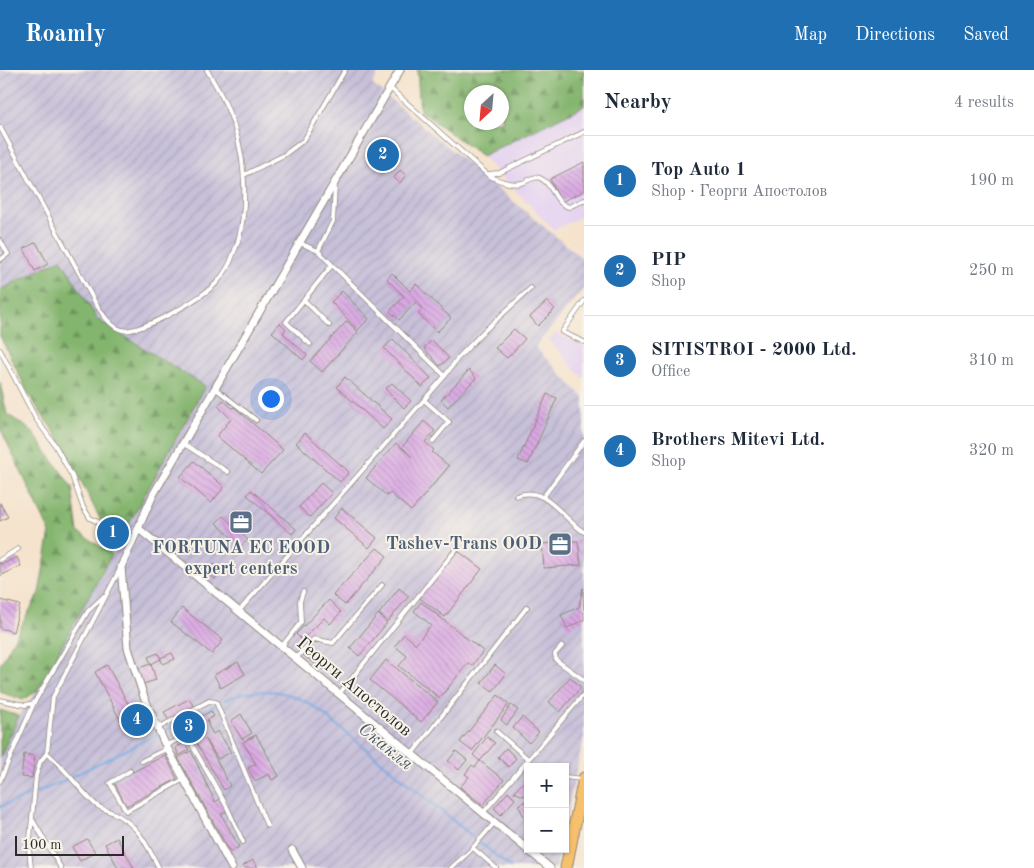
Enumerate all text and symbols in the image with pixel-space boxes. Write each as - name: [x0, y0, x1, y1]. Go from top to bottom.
- text: Roamly: [25, 23, 106, 47]
- text: Map: [794, 26, 827, 44]
- text: Directions: [855, 26, 935, 44]
- text: Saved: [963, 26, 1009, 44]
- north arrow: [464, 85, 509, 130]
- text: Nearby: [604, 92, 672, 113]
- text: 4 results: [954, 95, 1014, 111]
- pin: 2: [367, 136, 399, 174]
- text: Top Auto 1: [651, 161, 746, 180]
- text: 1: [615, 173, 625, 189]
- text: 190 m: [969, 173, 1014, 189]
- text: Shop · Георги Апостолов: [651, 184, 827, 200]
- text: PIP: [651, 251, 686, 270]
- text: 2: [615, 263, 625, 279]
- text: 250 m: [969, 263, 1014, 279]
- text: Shop: [651, 274, 686, 290]
- text: SITISTROI - 2000 Ltd.: [651, 341, 857, 360]
- text: 3: [615, 353, 625, 369]
- text: 310 m: [969, 353, 1014, 369]
- text: Office: [651, 364, 690, 380]
- your location: [258, 386, 284, 412]
- text: Brothers Mitevi Ltd.: [651, 431, 825, 450]
- text: 4: [615, 443, 625, 459]
- text: 320 m: [969, 443, 1014, 459]
- text: Shop: [651, 454, 686, 470]
- office icon: FORTUNA EC EOOD expert centers: [228, 509, 254, 535]
- pin: 1: [97, 514, 129, 552]
- office icon: Tashev-Trans OOD: [547, 531, 573, 557]
- place label: Tashev-Trans OOD: [386, 535, 542, 553]
- place label: FORTUNA EC EOOD expert centers: [152, 539, 330, 578]
- street label: Георги Апостолов: [293, 634, 415, 740]
- pin: 4: [121, 701, 153, 739]
- pin: 3: [173, 708, 205, 746]
- water label: Скакля: [354, 720, 416, 774]
- map controls: [524, 763, 569, 853]
- button: +: [524, 763, 569, 808]
- button: −: [524, 808, 569, 853]
- scale bar: [15, 833, 124, 856]
- text: 100 m: [22, 838, 61, 852]

